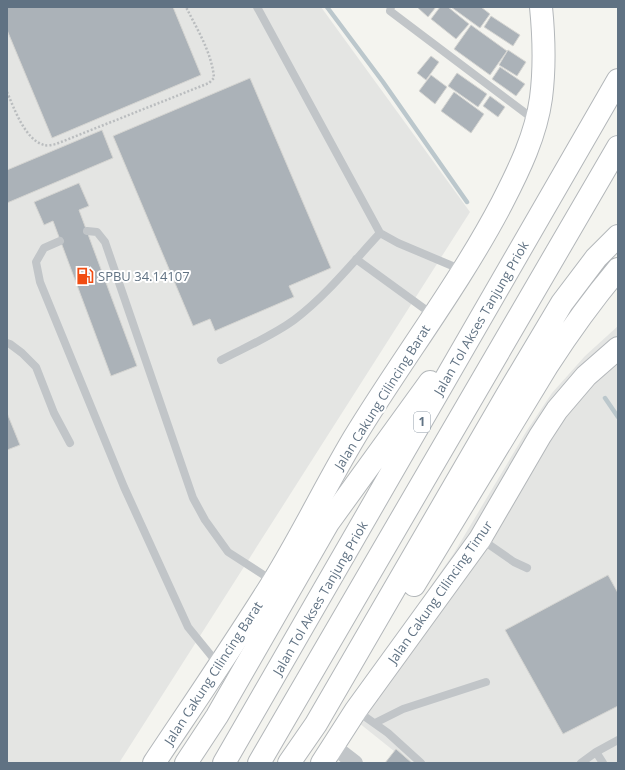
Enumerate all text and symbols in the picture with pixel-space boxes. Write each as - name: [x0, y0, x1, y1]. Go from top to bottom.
- street label: Jalan Tol Akses Tanjung Priok: [428, 237, 533, 400]
- fuel station icon: SPBU 34.14107: [75, 266, 95, 286]
- place label: SPBU 34.14107: [98, 267, 190, 285]
- street label: Jalan Cakung Cilincing Barat: [329, 321, 434, 475]
- road number: 1: [414, 412, 430, 432]
- street label: Jalan Cakung Cilincing Timur: [382, 516, 497, 669]
- street label: Jalan Tol Akses Tanjung Priok: [267, 517, 372, 680]
- street label: Jalan Cakung Cilincing Barat: [159, 597, 266, 750]

